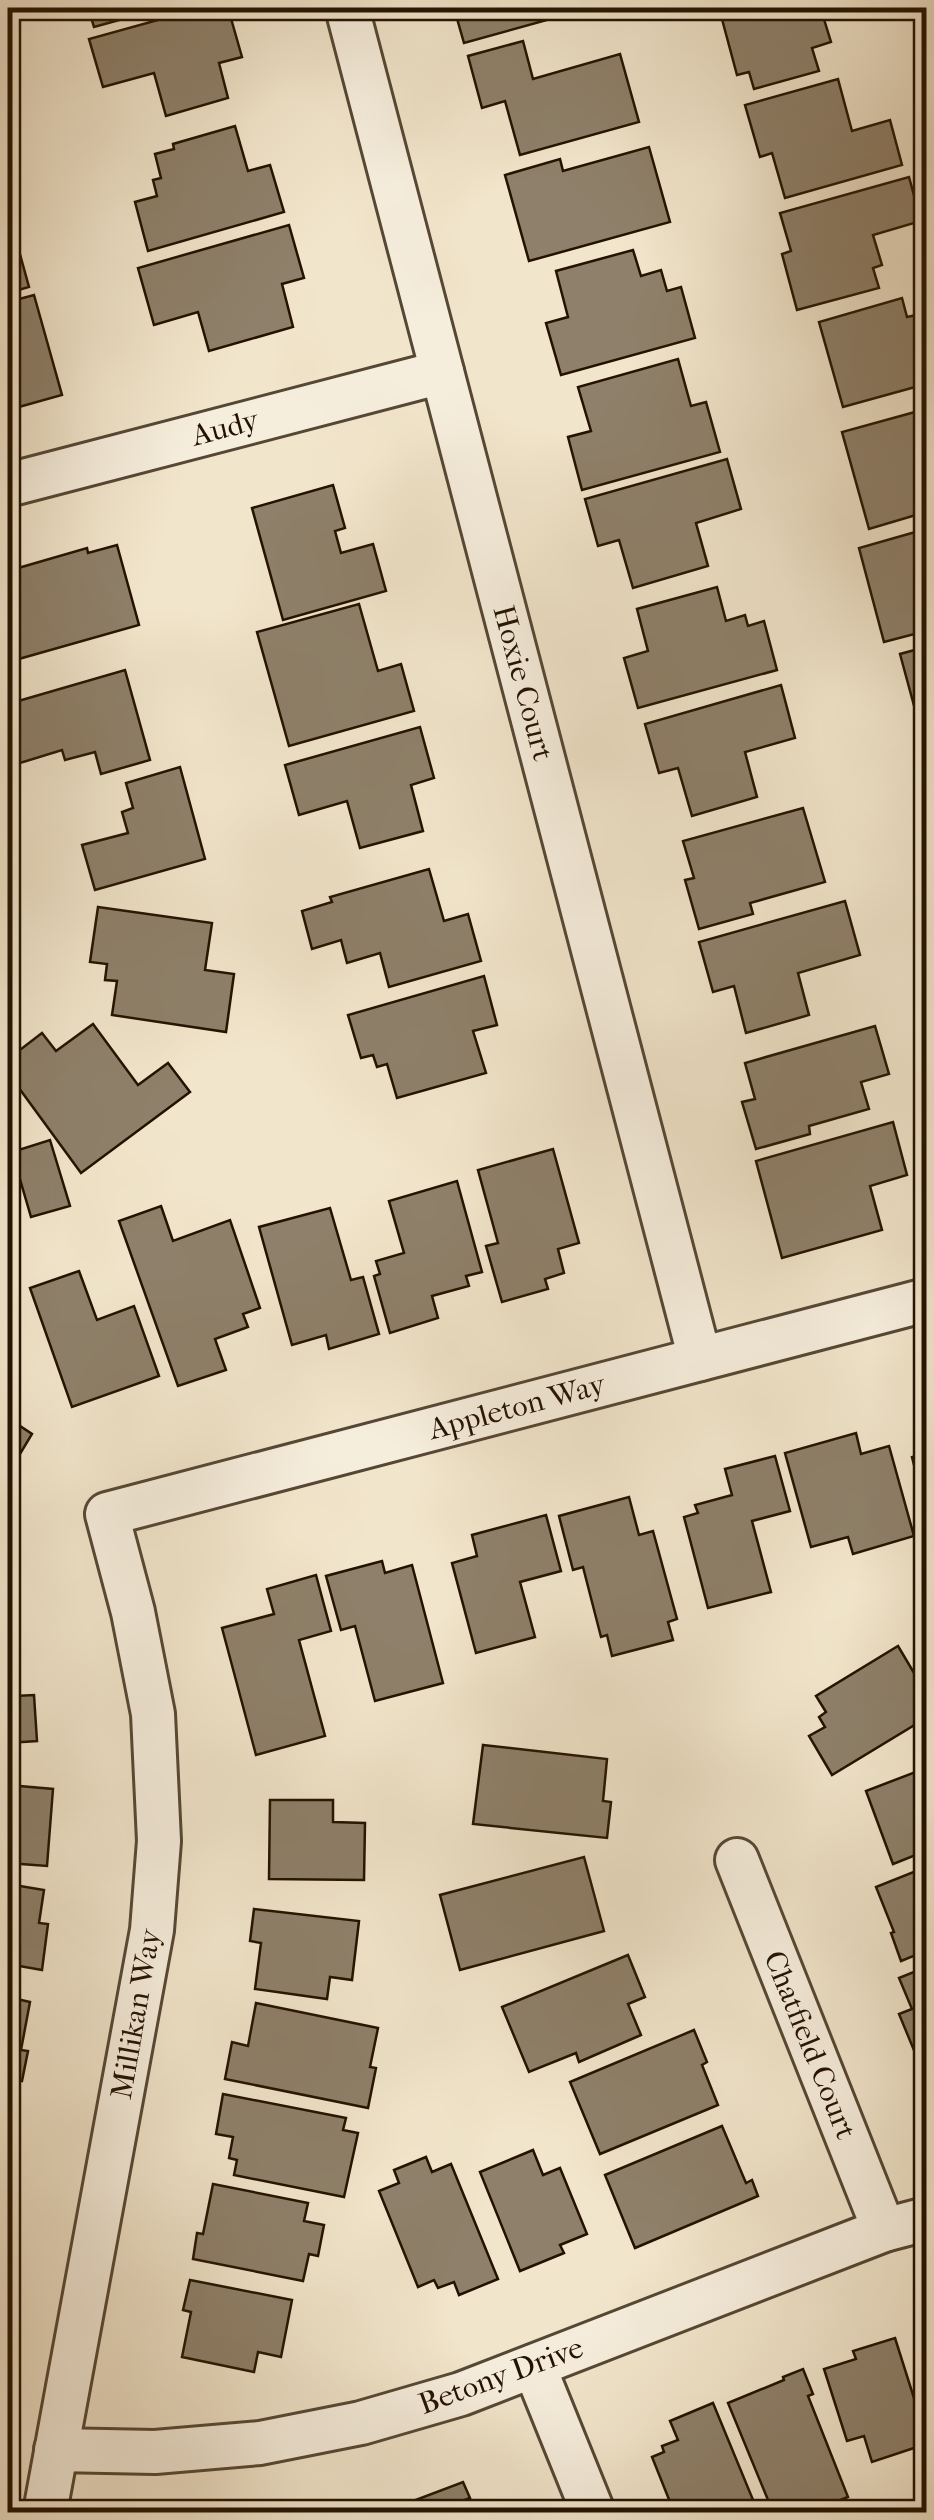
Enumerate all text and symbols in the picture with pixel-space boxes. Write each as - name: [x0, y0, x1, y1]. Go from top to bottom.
- street label: Audy: [187, 402, 263, 454]
- street label: Hoxie Court: [485, 602, 561, 765]
- street label: Appleton Way: [424, 1366, 610, 1448]
- street label: Millikan Way: [104, 1925, 168, 2102]
- street label: Chatfield Court: [756, 1946, 864, 2144]
- street label: Betony Drive: [414, 2330, 588, 2422]

